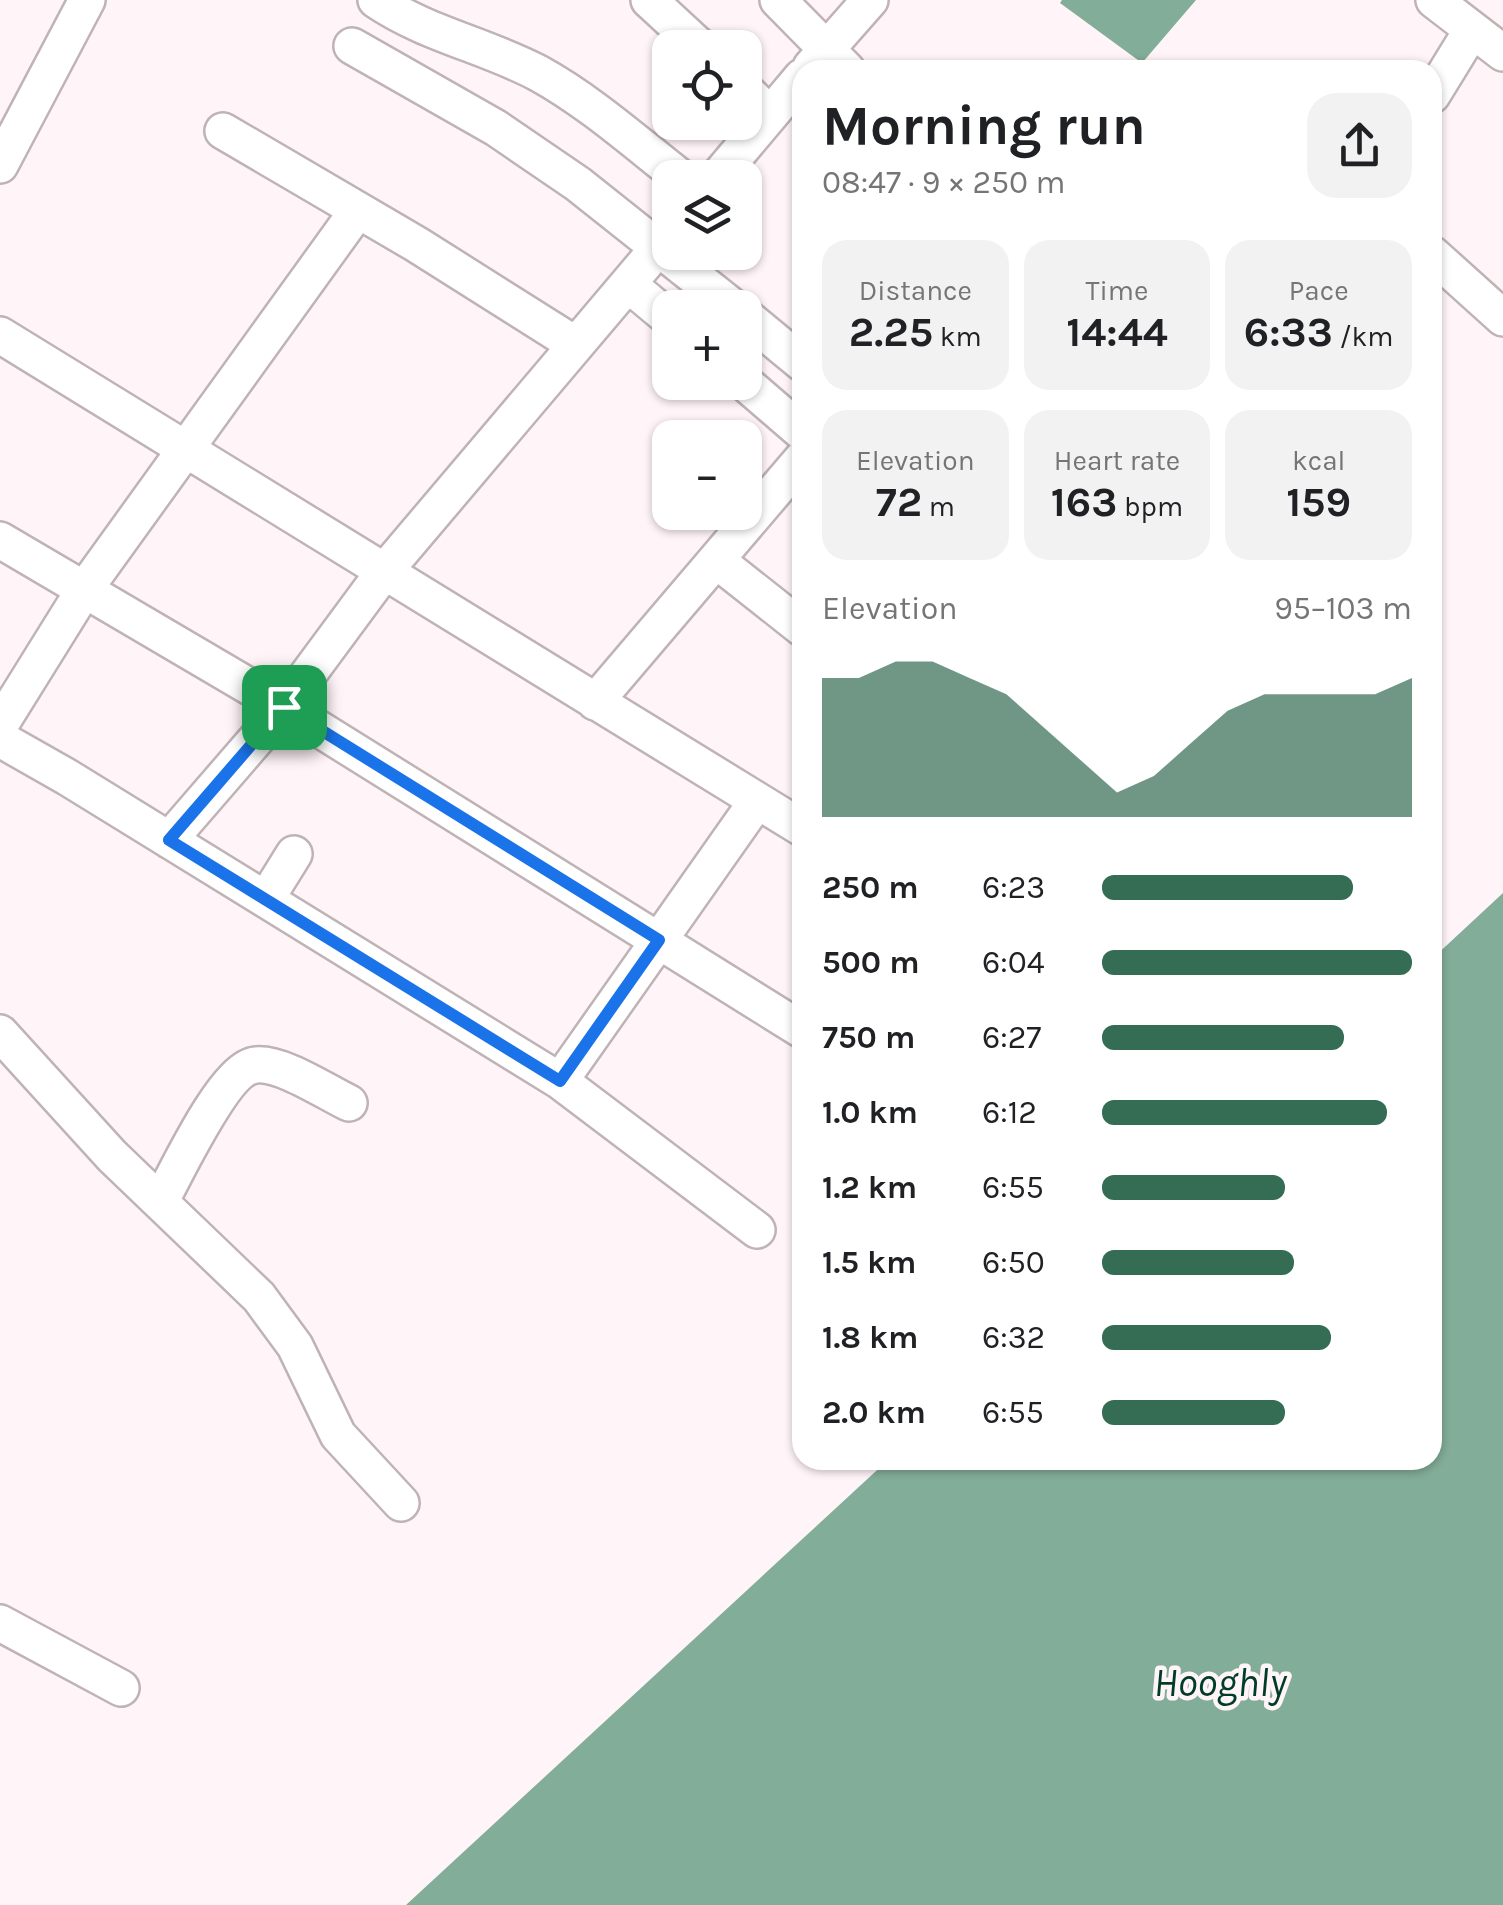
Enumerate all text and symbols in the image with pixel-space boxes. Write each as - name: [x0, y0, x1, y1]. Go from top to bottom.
- map controls: [652, 30, 762, 530]
- button: locate: [652, 30, 762, 140]
- button: share: [1307, 93, 1412, 198]
- text: Morning run: [822, 94, 1146, 158]
- button: layers: [652, 160, 762, 270]
- text: 08:47 · 9 × 250 m: [822, 164, 1066, 201]
- text: Distance: [859, 274, 972, 307]
- text: Time: [1086, 274, 1148, 307]
- text: Pace: [1289, 274, 1349, 307]
- button: +: [652, 290, 762, 400]
- text: 2.25: [849, 307, 933, 357]
- text: 14:44: [1066, 307, 1168, 357]
- text: 6:33: [1244, 307, 1333, 357]
- text: km: [933, 320, 982, 353]
- text: /km: [1333, 320, 1394, 353]
- button: −: [652, 420, 762, 530]
- text: Elevation: [856, 444, 975, 477]
- text: Heart rate: [1054, 444, 1180, 477]
- text: kcal: [1292, 444, 1345, 477]
- text: 72: [876, 477, 922, 527]
- text: 163: [1051, 477, 1117, 527]
- text: 159: [1286, 477, 1351, 527]
- text: m: [922, 490, 955, 523]
- text: bpm: [1117, 490, 1183, 523]
- text: Elevation: [822, 590, 957, 627]
- text: 95–103 m: [1274, 590, 1412, 627]
- pin: [242, 665, 327, 750]
- icon: arrive: [257, 680, 312, 735]
- text: 250 m: [822, 869, 919, 906]
- text: 6:23: [982, 869, 1045, 906]
- text: 500 m: [822, 944, 920, 981]
- text: 6:04: [982, 944, 1045, 981]
- text: 750 m: [822, 1019, 915, 1056]
- text: 6:27: [982, 1019, 1041, 1056]
- text: 1.0 km: [822, 1094, 918, 1131]
- text: 6:12: [982, 1094, 1037, 1131]
- text: 1.2 km: [822, 1169, 917, 1206]
- text: 6:55: [982, 1169, 1044, 1206]
- text: 1.5 km: [822, 1244, 916, 1281]
- text: 6:50: [982, 1244, 1045, 1281]
- text: 1.8 km: [822, 1319, 918, 1356]
- text: 6:32: [982, 1319, 1045, 1356]
- text: 2.0 km: [822, 1394, 926, 1431]
- text: 6:55: [982, 1394, 1044, 1431]
- water label: Hooghly: [1154, 1659, 1288, 1706]

